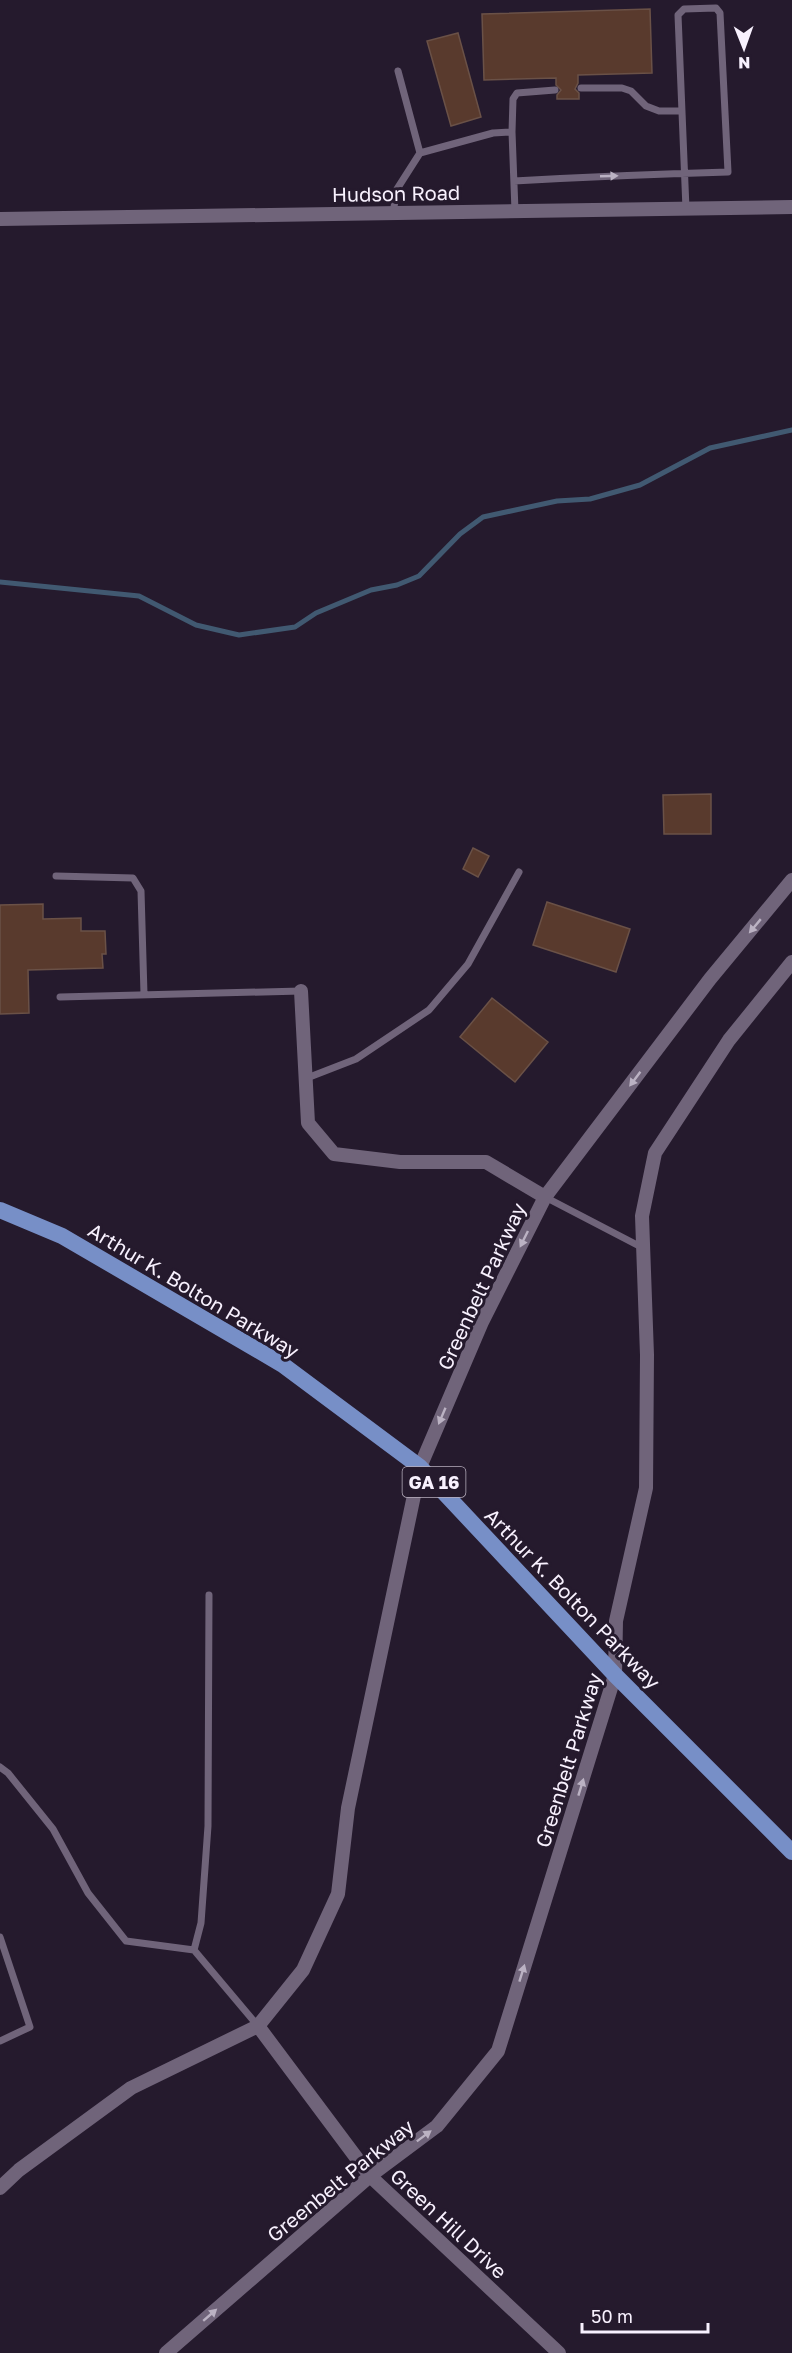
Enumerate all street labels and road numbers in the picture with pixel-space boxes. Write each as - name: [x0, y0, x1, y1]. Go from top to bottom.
- street label: Hudson Road: [332, 180, 460, 206]
- street label: Greenbelt Parkway: [432, 1199, 530, 1373]
- street label: Arthur K. Bolton Parkway: [84, 1217, 304, 1363]
- road number: GA 16: [402, 1467, 466, 1497]
- street label: Arthur K. Bolton Parkway: [480, 1503, 666, 1693]
- street label: Greenbelt Parkway: [530, 1670, 606, 1850]
- street label: Greenbelt Parkway: [262, 2114, 418, 2246]
- street label: Green Hill Drive: [386, 2163, 512, 2283]

